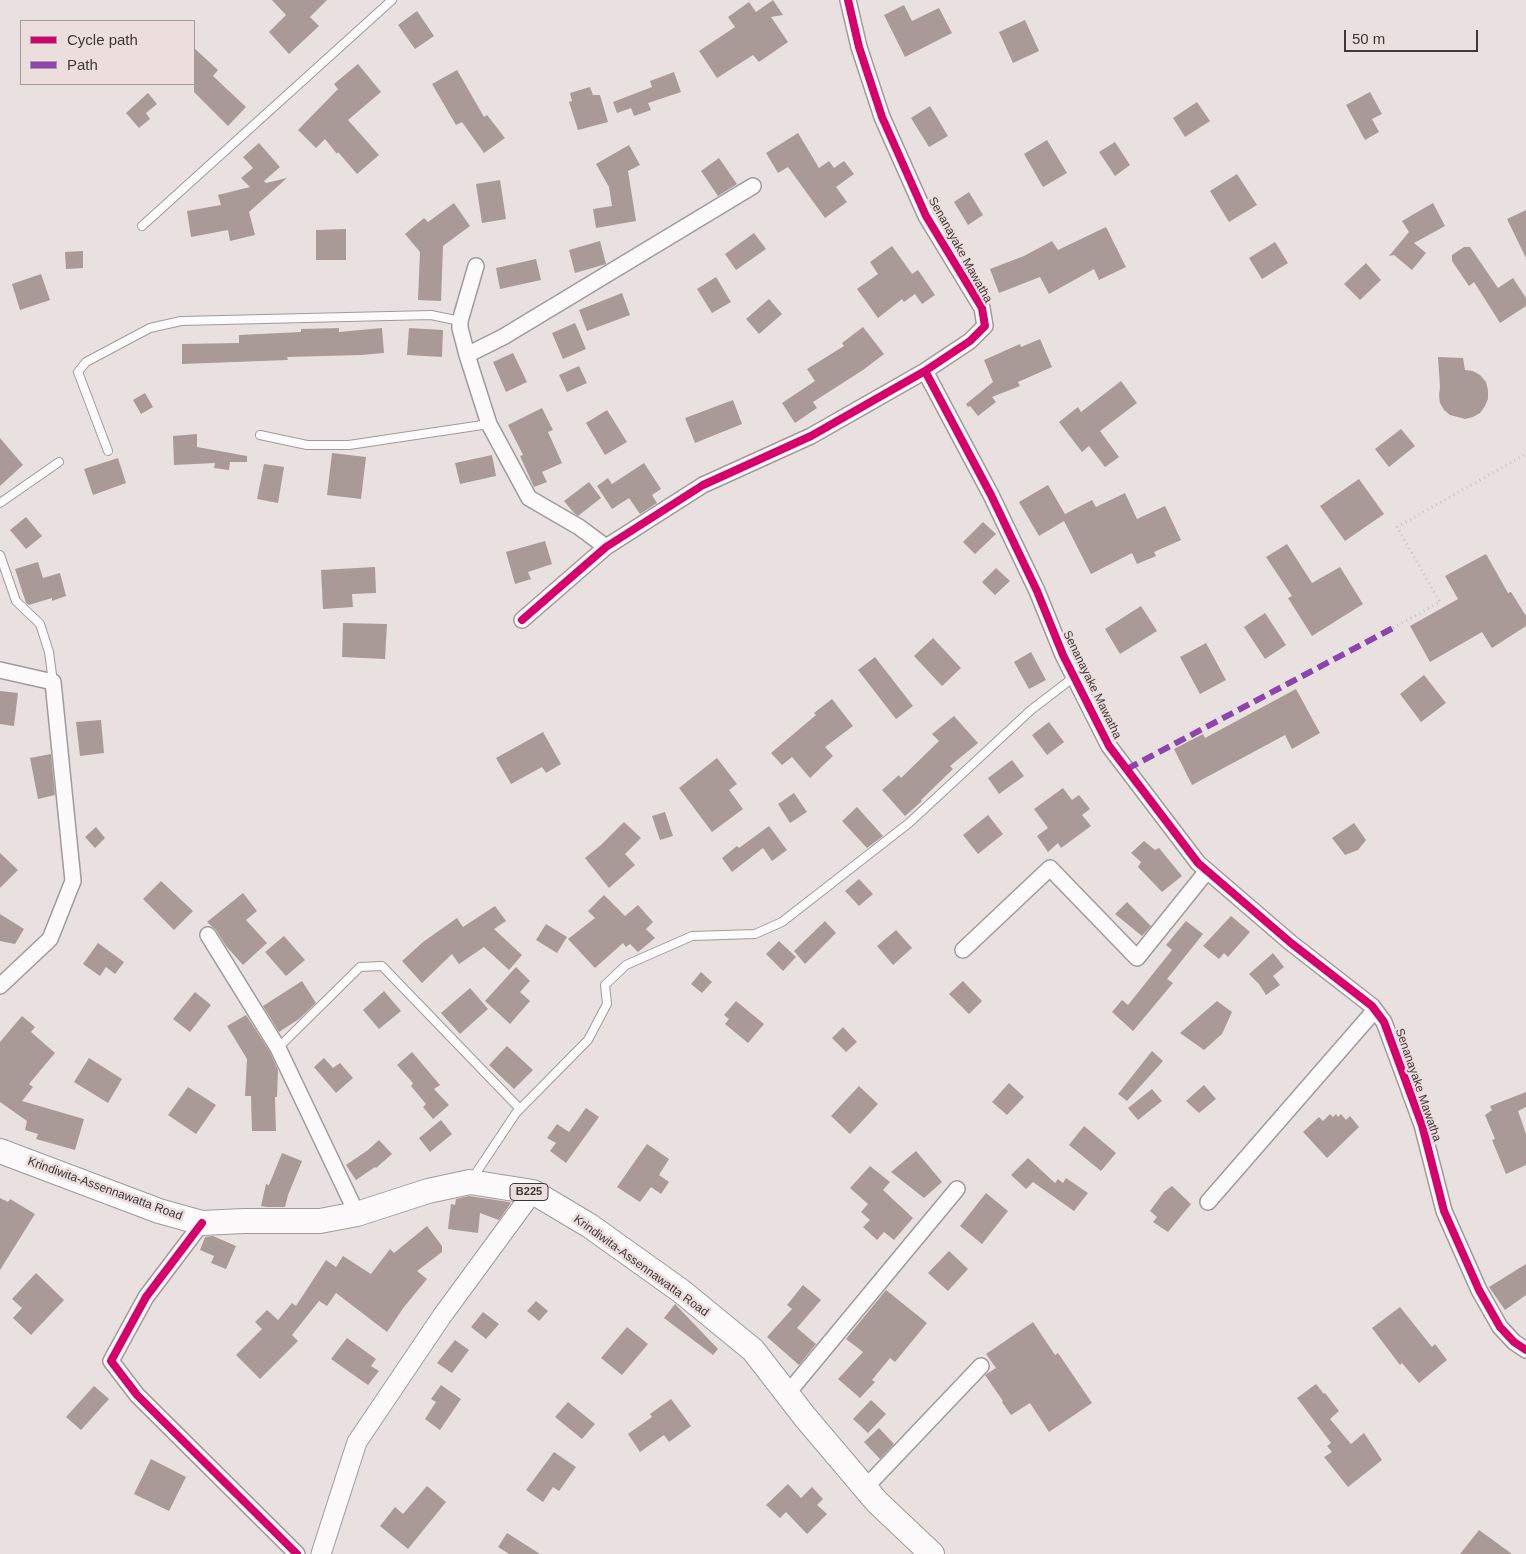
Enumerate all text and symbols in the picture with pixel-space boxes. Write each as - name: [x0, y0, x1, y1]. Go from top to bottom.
- legend: [20, 20, 195, 85]
- scale bar: [1346, 20, 1480, 52]
- text: 50 m: [1352, 30, 1385, 47]
- text: Cycle path: [67, 31, 138, 48]
- text: Path: [67, 56, 98, 73]
- street label: Senanayake Mawatha: [925, 195, 995, 305]
- street label: Senanayake Mawatha: [1060, 628, 1124, 742]
- street label: Senanayake Mawatha: [1392, 1027, 1444, 1143]
- street label: Krindiwita-Assennawatta Road: [26, 1154, 184, 1224]
- road number: B225: [510, 1184, 548, 1200]
- street label: Krindiwita-Assennawatta Road: [571, 1212, 711, 1320]

